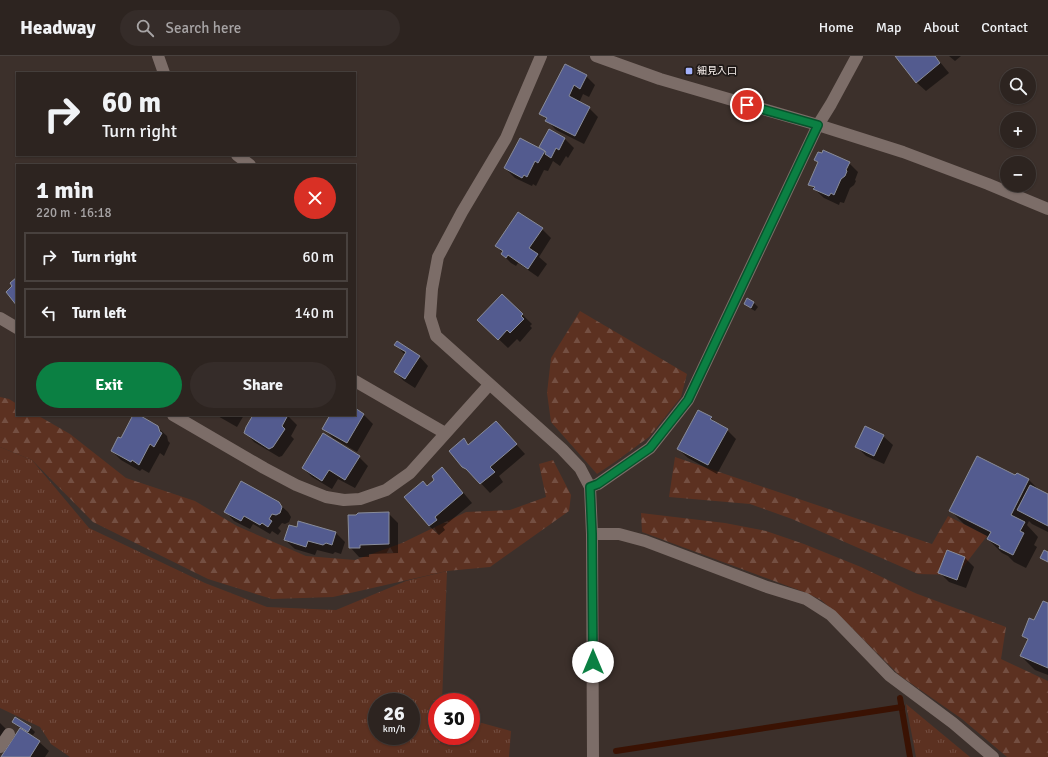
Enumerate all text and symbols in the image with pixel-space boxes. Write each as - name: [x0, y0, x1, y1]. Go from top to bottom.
- search box: [120, 10, 400, 46]
- text: Headway: [20, 16, 96, 40]
- icon: search: [134, 17, 156, 39]
- text: Search here: [166, 19, 241, 37]
- text: Home: [819, 19, 854, 36]
- text: Map: [876, 19, 901, 36]
- text: About: [923, 19, 959, 36]
- text: Contact: [981, 19, 1028, 36]
- place label: 細見入口: [697, 65, 737, 77]
- marker: 細見入口: [684, 66, 694, 76]
- map controls: [1000, 68, 1036, 192]
- button: search: [1000, 68, 1036, 104]
- text: 60 m: [102, 86, 161, 120]
- icon: right: [36, 88, 88, 140]
- pin: [730, 88, 764, 122]
- icon: arrive: [736, 94, 758, 116]
- button: +: [1000, 112, 1036, 148]
- text: Turn right: [102, 120, 177, 142]
- button: −: [1000, 156, 1036, 192]
- text: 1 min: [36, 175, 94, 205]
- button: close: [294, 177, 336, 219]
- text: 220 m · 16:18: [36, 205, 112, 221]
- icon: right: [38, 246, 60, 268]
- text: Turn right: [72, 248, 137, 266]
- text: 60 m: [303, 248, 334, 266]
- icon: left: [38, 302, 60, 324]
- text: Turn left: [72, 304, 126, 322]
- text: 140 m: [294, 304, 334, 322]
- button: Exit: [36, 362, 182, 408]
- button: Share: [190, 362, 336, 408]
- position arrow: [572, 641, 614, 683]
- speed limit sign: 30: [428, 693, 480, 745]
- text: 26: [383, 701, 405, 726]
- text: km/h: [383, 723, 405, 735]

